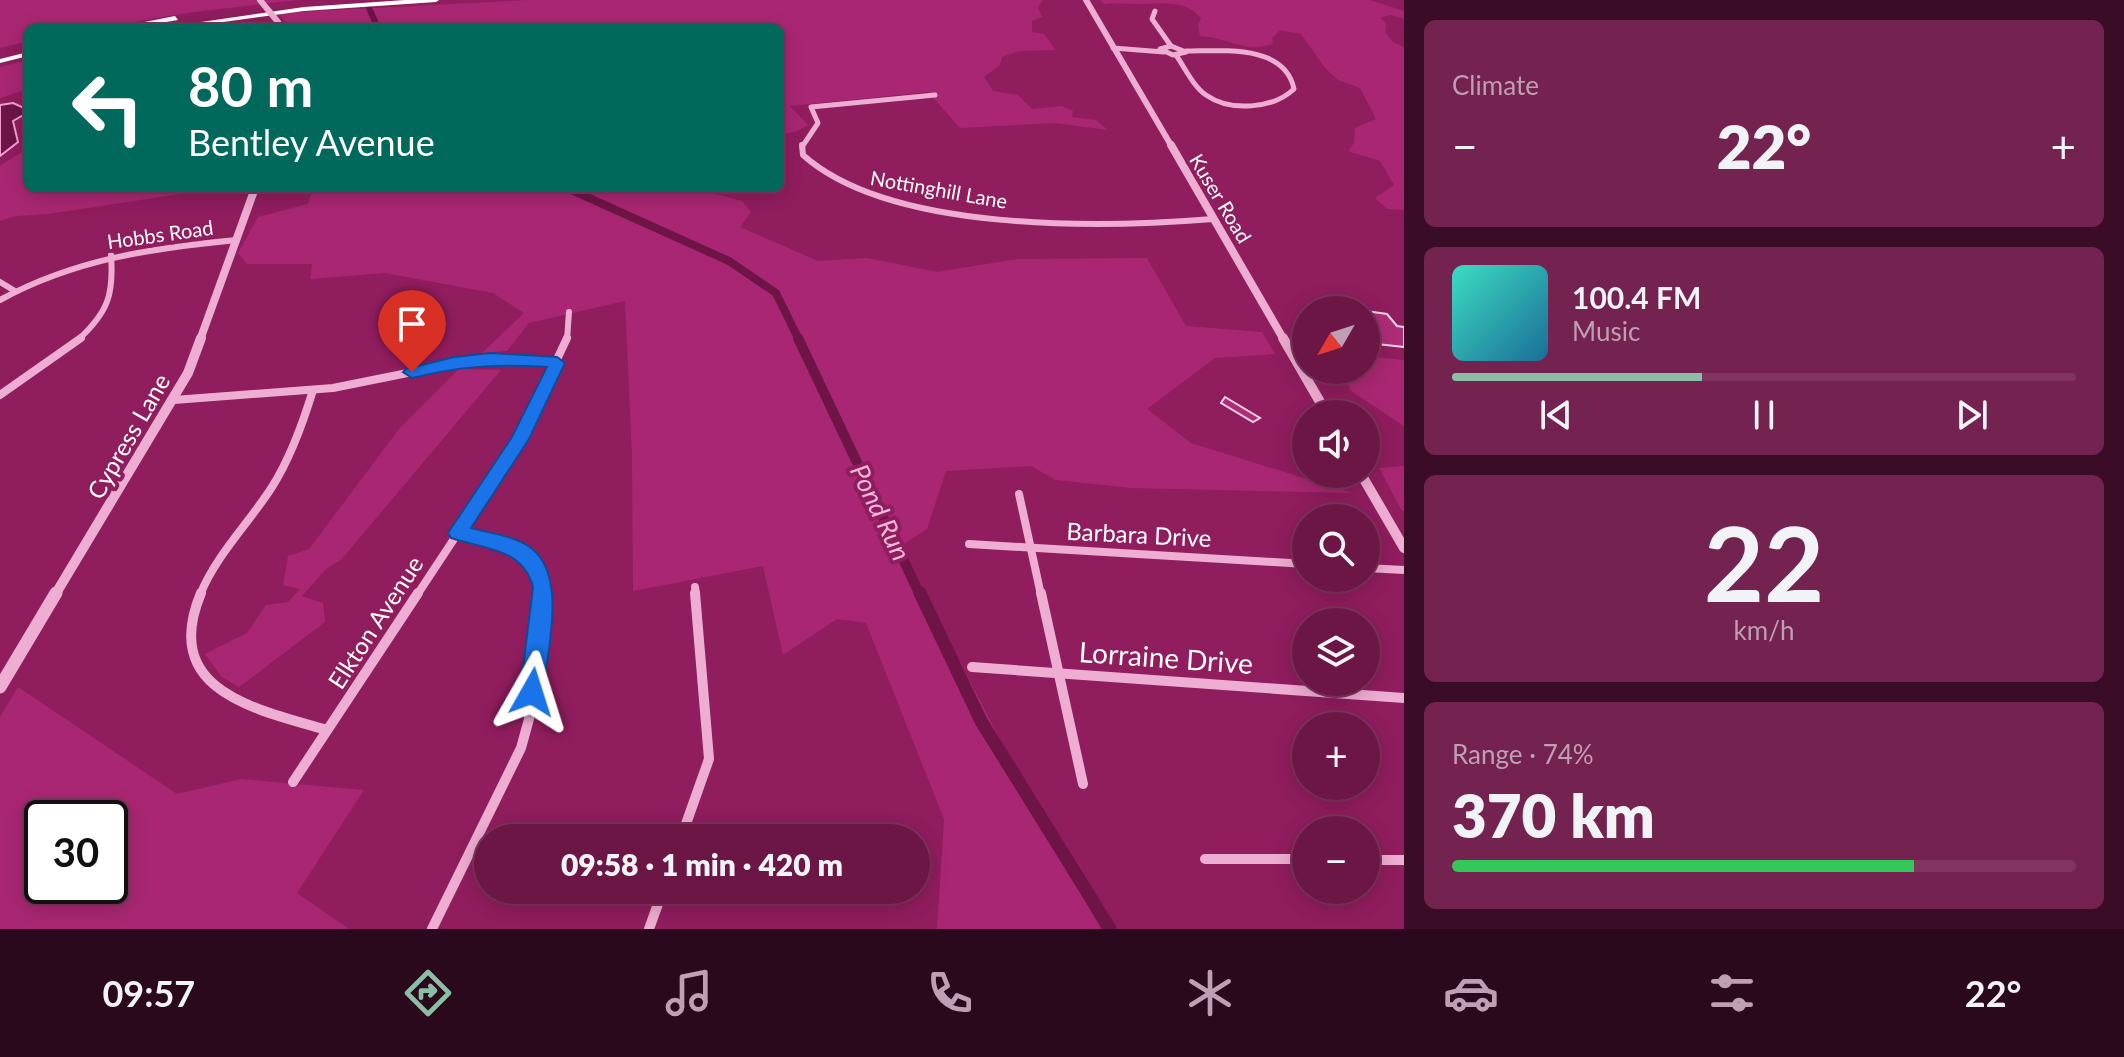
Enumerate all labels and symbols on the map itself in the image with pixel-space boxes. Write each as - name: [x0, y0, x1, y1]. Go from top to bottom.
- street label: Kuser Road: [1185, 149, 1257, 247]
- street label: Nottinghill Lane: [869, 165, 1009, 213]
- street label: Hobbs Road: [105, 215, 215, 253]
- pin: [378, 290, 446, 372]
- north arrow: [1292, 296, 1380, 384]
- street label: Cypress Lane: [81, 368, 175, 504]
- water label: Pond Run: [844, 459, 918, 565]
- street label: Barbara Drive: [1066, 516, 1212, 552]
- street label: Elkton Avenue: [321, 550, 429, 694]
- street label: Lorraine Drive: [1078, 634, 1254, 680]
- position arrow: [490, 650, 574, 734]
- speed limit sign: 30: [24, 800, 128, 904]

